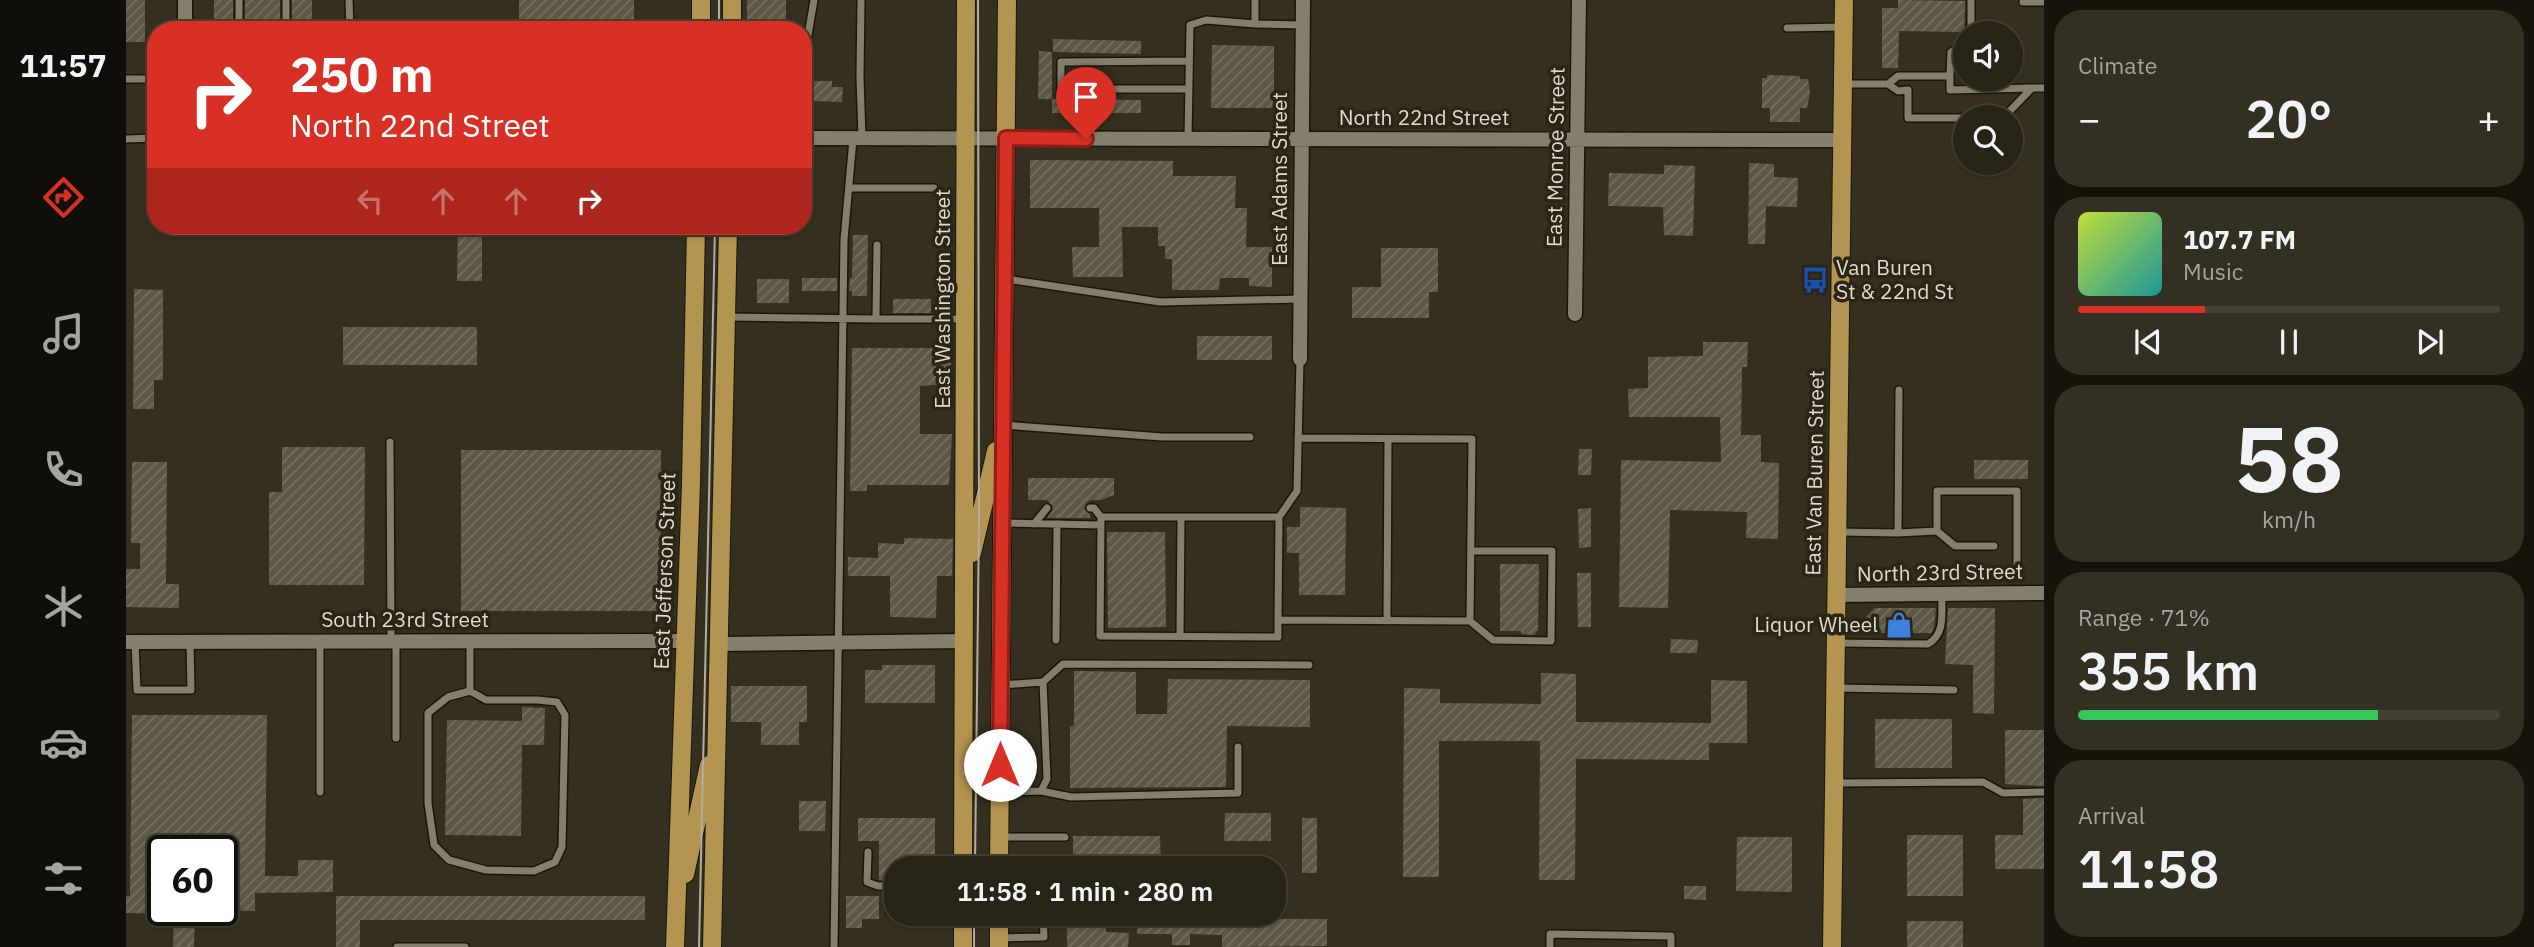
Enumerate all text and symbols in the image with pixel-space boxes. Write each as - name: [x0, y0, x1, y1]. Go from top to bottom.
- map controls: [1953, 21, 2023, 175]
- button: sound: [1953, 21, 2023, 91]
- text: 250 m: [290, 42, 434, 105]
- text: 11:57: [19, 44, 107, 86]
- icon: right: [175, 49, 266, 140]
- text: Climate: [2078, 50, 2157, 80]
- pin: [1056, 67, 1116, 139]
- street label: East Monroe Street: [1539, 67, 1571, 247]
- icon: arrive: [1067, 78, 1105, 116]
- text: 20°: [2246, 85, 2332, 152]
- street label: East Adams Street: [1265, 92, 1293, 266]
- text: −: [2078, 94, 2101, 143]
- text: +: [2477, 94, 2500, 143]
- street label: North 22nd Street: [1339, 103, 1509, 131]
- text: North 22nd Street: [290, 104, 550, 146]
- button: search: [1953, 105, 2023, 175]
- icon: directions: [39, 173, 88, 222]
- icon: left: [351, 182, 389, 220]
- icon: ahead: [424, 182, 462, 220]
- icon: ahead: [497, 182, 535, 220]
- icon: right: [570, 182, 608, 220]
- street label: East Washington Street: [928, 189, 956, 409]
- text: 107.7 FM: [2183, 222, 2296, 256]
- place label: Van Buren St & 22nd St: [1836, 253, 1954, 305]
- text: Music: [2183, 256, 2243, 286]
- bus stop icon: Van Buren St & 22nd St: [1800, 265, 1830, 295]
- icon: music: [39, 309, 88, 358]
- icon: previous: [2129, 323, 2167, 361]
- icon: pause: [2270, 323, 2308, 361]
- icon: next: [2411, 323, 2449, 361]
- street label: East Van Buren Street: [1798, 370, 1830, 576]
- text: 58: [2234, 399, 2344, 517]
- icon: phone: [39, 445, 88, 494]
- street label: East Jefferson Street: [647, 472, 681, 670]
- text: km/h: [2262, 504, 2316, 534]
- street label: North 23rd Street: [1857, 557, 2023, 587]
- icon: climate: [39, 582, 88, 631]
- text: Range · 71%: [2078, 602, 2210, 632]
- street label: South 23rd Street: [321, 605, 489, 633]
- place label: Liquor Wheel: [1754, 610, 1878, 638]
- shop icon: Liquor Wheel: [1884, 610, 1914, 640]
- text: 355 km: [2078, 637, 2259, 704]
- icon: car: [39, 718, 88, 767]
- position arrow: [963, 728, 1037, 802]
- text: Arrival: [2078, 800, 2145, 830]
- speed limit sign: 60: [147, 835, 238, 926]
- text: 11:58: [2078, 835, 2219, 902]
- icon: filters: [39, 854, 88, 903]
- text: 11:58 · 1 min · 280 m: [957, 874, 1213, 908]

